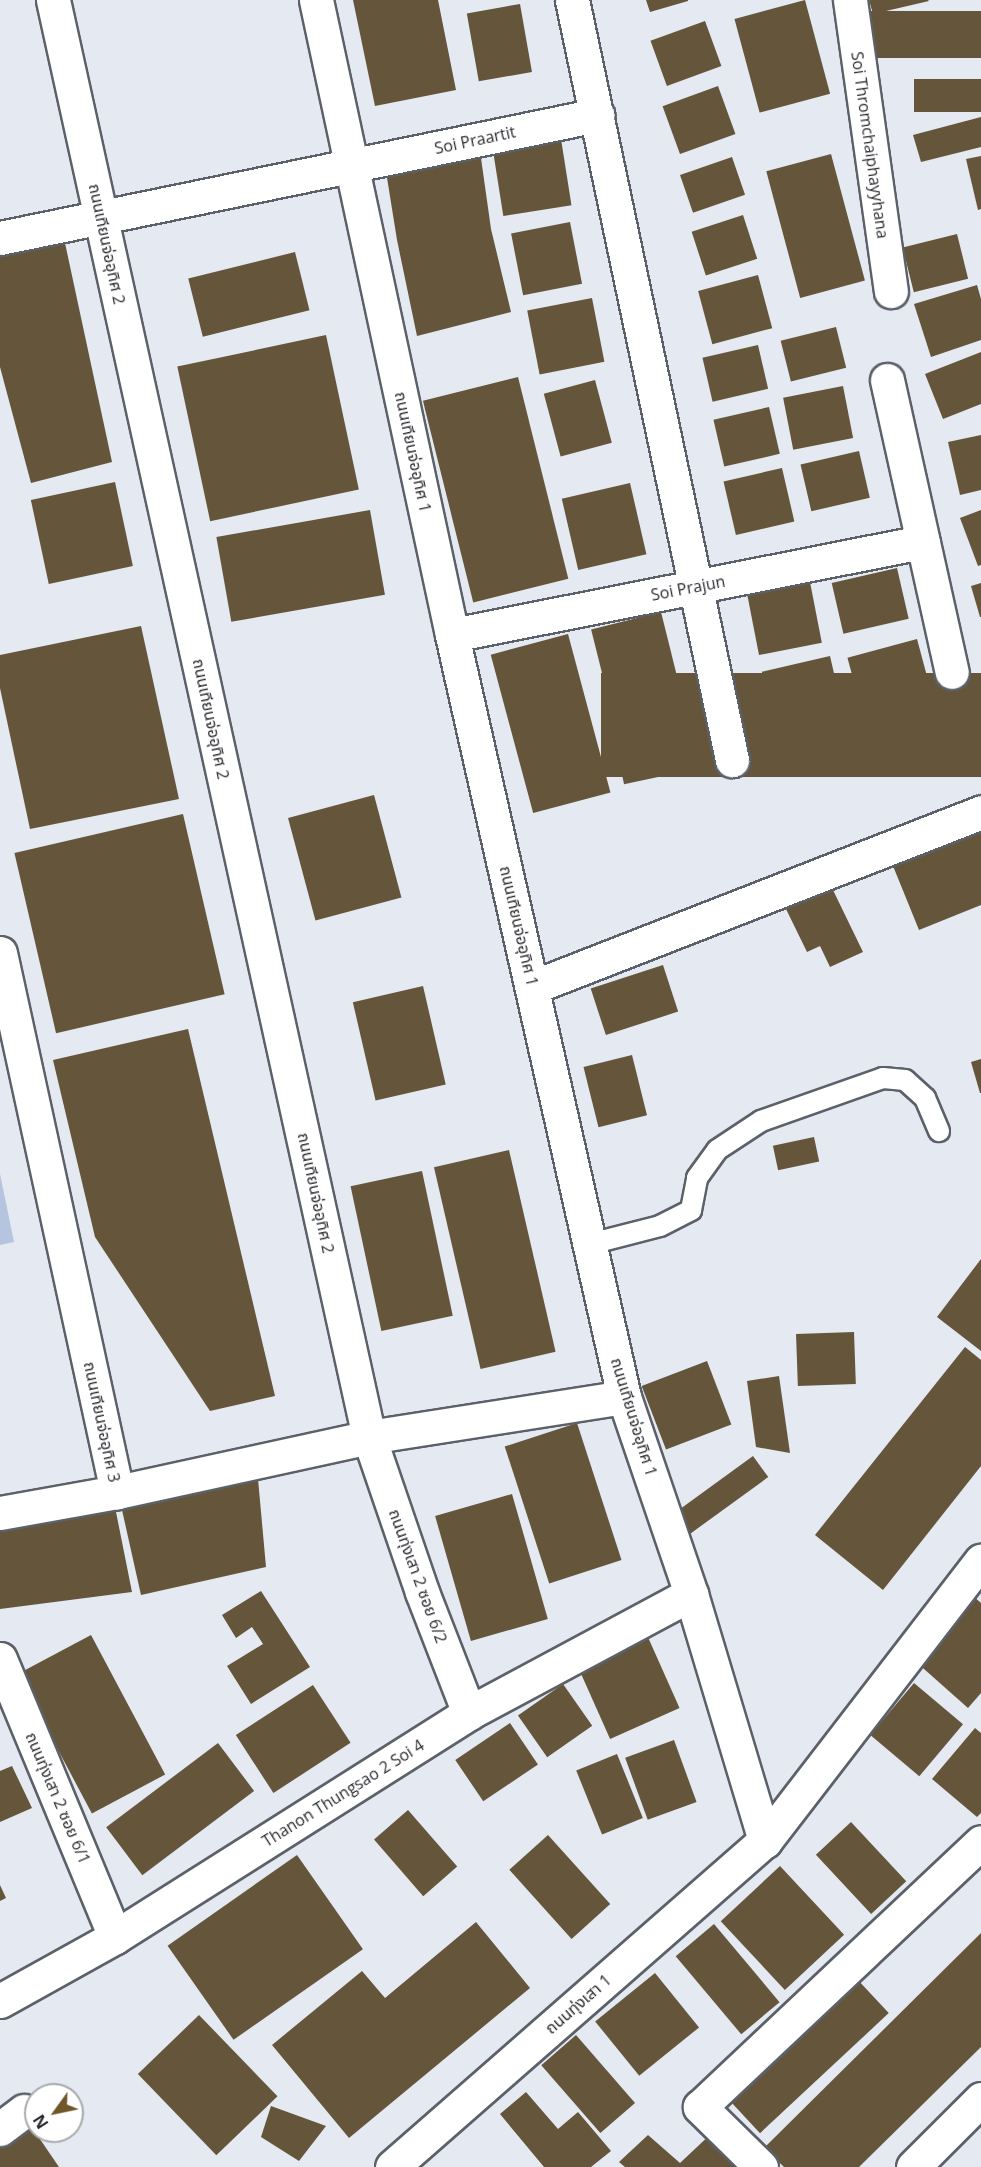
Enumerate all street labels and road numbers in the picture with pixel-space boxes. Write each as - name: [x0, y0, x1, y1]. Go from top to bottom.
- street label: Soi Thromchaiphayyhana: [847, 50, 893, 240]
- street label: Soi Praartit: [433, 122, 517, 158]
- street label: ถนนเทียนจ่ออุทิศ 2: [85, 182, 129, 306]
- street label: ถนนเทียนจ่ออุทิศ 1: [391, 390, 435, 514]
- street label: Soi Prajun: [649, 571, 727, 605]
- street label: ถนนเทียนจ่ออุทิศ 2: [189, 657, 233, 781]
- street label: ถนนเทียนจ่ออุทิศ 1: [496, 864, 542, 988]
- street label: ถนนเทียนจ่ออุทิศ 2: [294, 1131, 338, 1255]
- street label: ถนนเทียนจ่ออุทิศ 1: [607, 1355, 661, 1479]
- street label: ถนนเทียนจ่ออุทิศ 3: [80, 1360, 124, 1484]
- street label: ถนนทุ่งเสา 2 ซอย 6/2: [385, 1506, 451, 1646]
- street label: ถนนทุ่งเสา 2 ซอย 6/1: [22, 1729, 94, 1867]
- street label: Thanon Thungsao 2 Soi 4: [259, 1735, 427, 1851]
- street label: ถนนทุ่งเสา 1: [541, 1970, 615, 2038]

